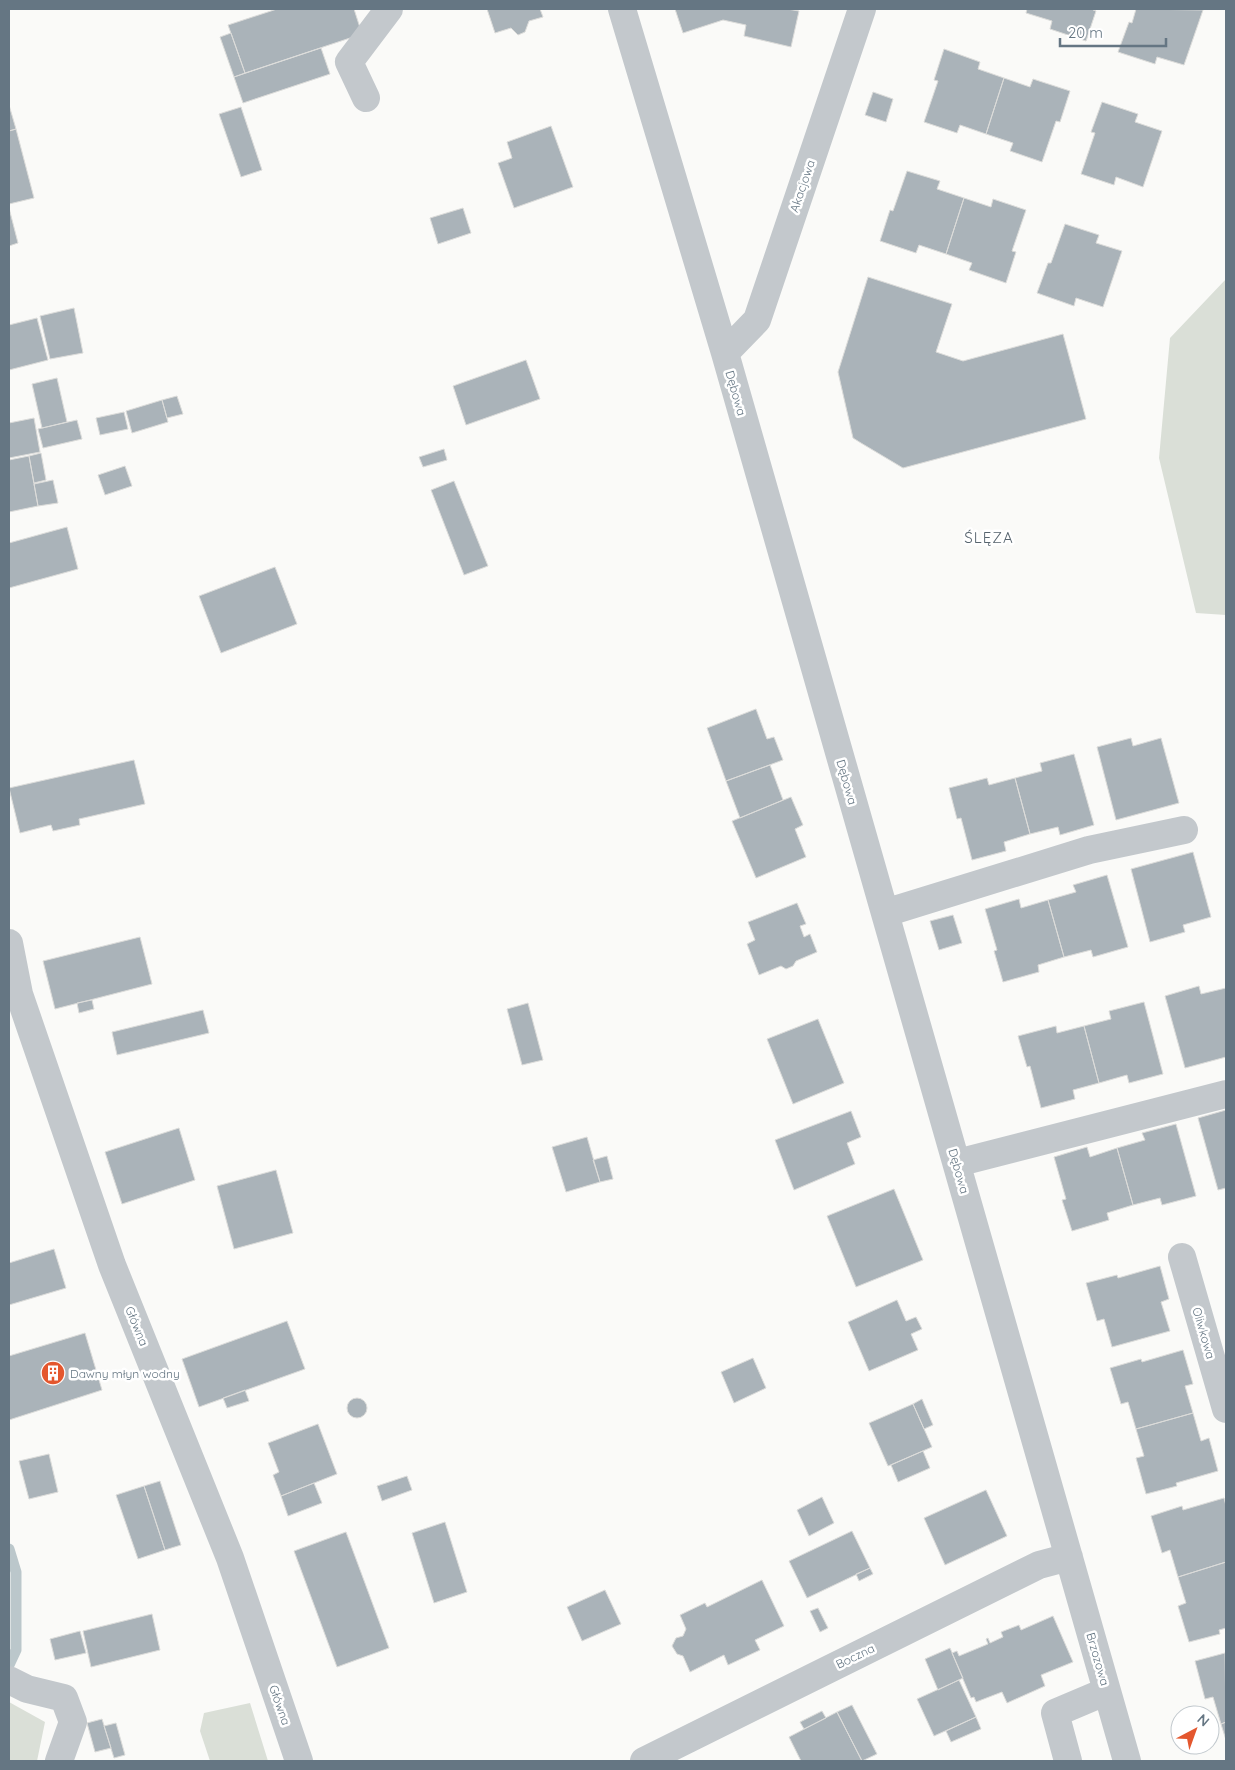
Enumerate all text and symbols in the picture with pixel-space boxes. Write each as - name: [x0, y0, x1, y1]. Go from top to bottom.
- scale bar: [1060, 15, 1166, 47]
- text: 20 m: [1068, 23, 1103, 42]
- street label: Akacjowa: [786, 158, 818, 214]
- street label: Dębowa: [722, 369, 750, 417]
- district label: ŚLĘZA: [964, 528, 1014, 547]
- street label: Dębowa: [833, 758, 861, 806]
- street label: Dębowa: [945, 1147, 973, 1195]
- street label: Główna: [122, 1304, 152, 1348]
- street label: Oliwkowa: [1189, 1305, 1219, 1361]
- building icon: Dawny młyn wodny: [40, 1360, 66, 1386]
- place label: Dawny młyn wodny: [70, 1366, 180, 1381]
- street label: Brzozowa: [1083, 1631, 1113, 1687]
- street label: Boczna: [833, 1640, 877, 1672]
- street label: Główna: [266, 1683, 294, 1727]
- north arrow: [1170, 1705, 1220, 1755]
- text: N: [1194, 1710, 1213, 1730]

